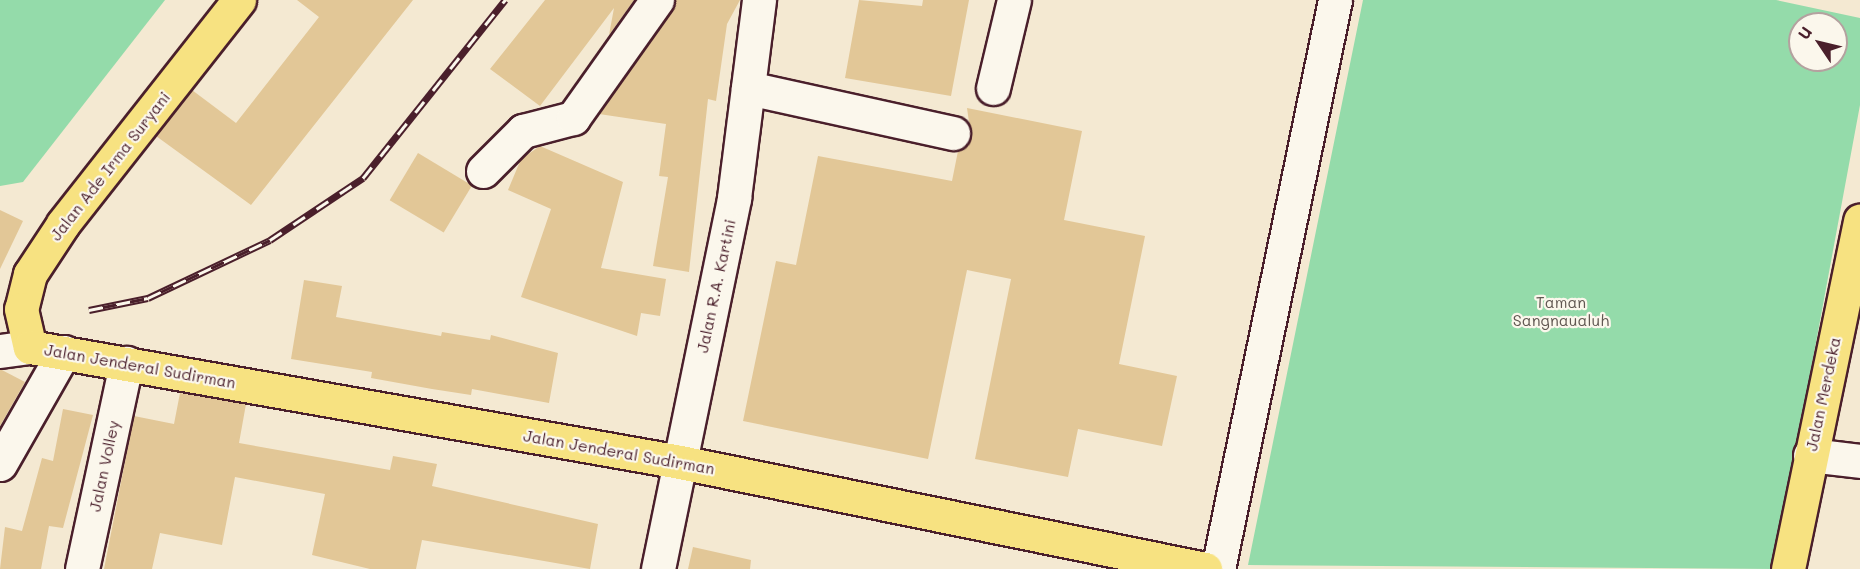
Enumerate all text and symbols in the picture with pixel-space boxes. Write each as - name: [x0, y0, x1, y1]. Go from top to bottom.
- north arrow: [1788, 12, 1848, 72]
- text: U: [1793, 22, 1816, 43]
- street label: Jalan Ade Irma Suryani: [46, 88, 174, 244]
- street label: Jalan R.A. Kartini: [692, 217, 740, 355]
- park label: Taman Sangnaualuh: [1513, 292, 1609, 330]
- street label: Jalan Merdeka: [1802, 335, 1844, 453]
- street label: Jalan Jenderal Sudirman: [43, 340, 237, 392]
- street label: Jalan Volley: [85, 419, 123, 513]
- street label: Jalan Jenderal Sudirman: [522, 426, 716, 478]

